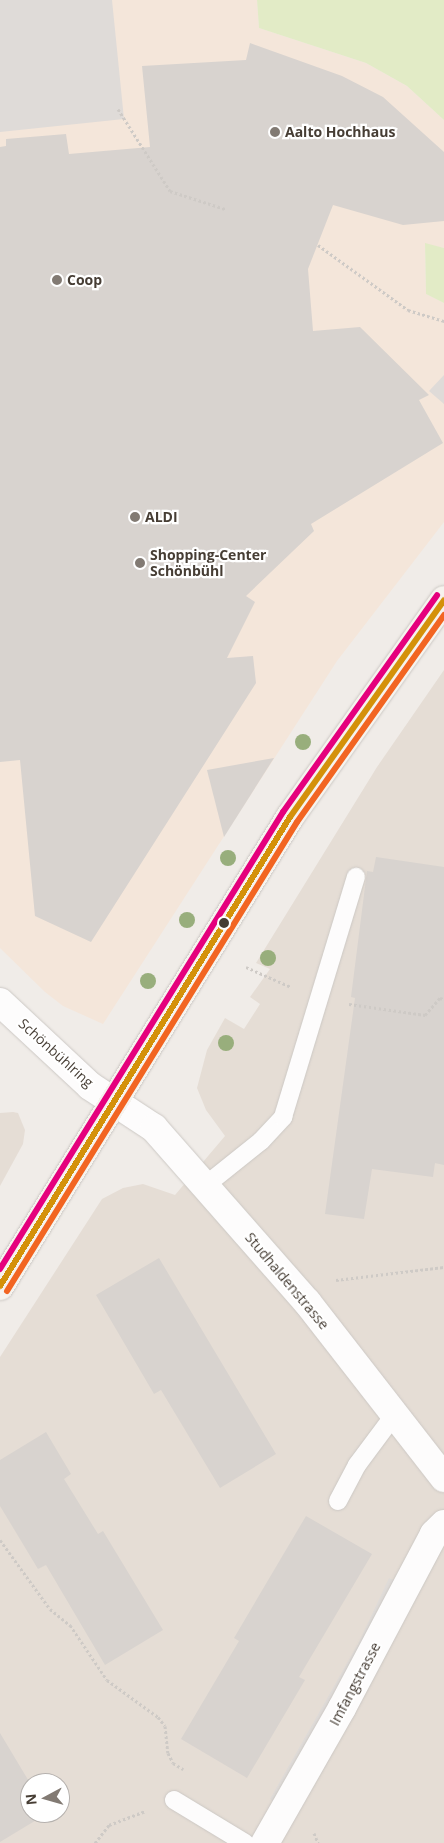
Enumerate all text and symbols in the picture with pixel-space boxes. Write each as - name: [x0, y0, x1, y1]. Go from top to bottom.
- place label: Aalto Hochhaus: [285, 124, 395, 140]
- marker: Aalto Hochhaus: [269, 126, 281, 138]
- place label: Coop: [67, 272, 102, 288]
- marker: Coop: [51, 274, 63, 286]
- place label: ALDI: [145, 509, 178, 525]
- marker: ALDI: [129, 511, 141, 523]
- place label: Shopping-Center Schönbühl: [150, 547, 266, 580]
- marker: Shopping-Center Schönbühl: [134, 557, 146, 569]
- unlabelled marker: [219, 918, 229, 928]
- street label: Schönbühlring: [15, 1015, 97, 1091]
- street label: Studhaldenstrasse: [242, 1229, 332, 1333]
- street label: Imfangstrasse: [326, 1639, 384, 1729]
- north arrow: [20, 1773, 70, 1823]
- text: N: [21, 1793, 41, 1806]

